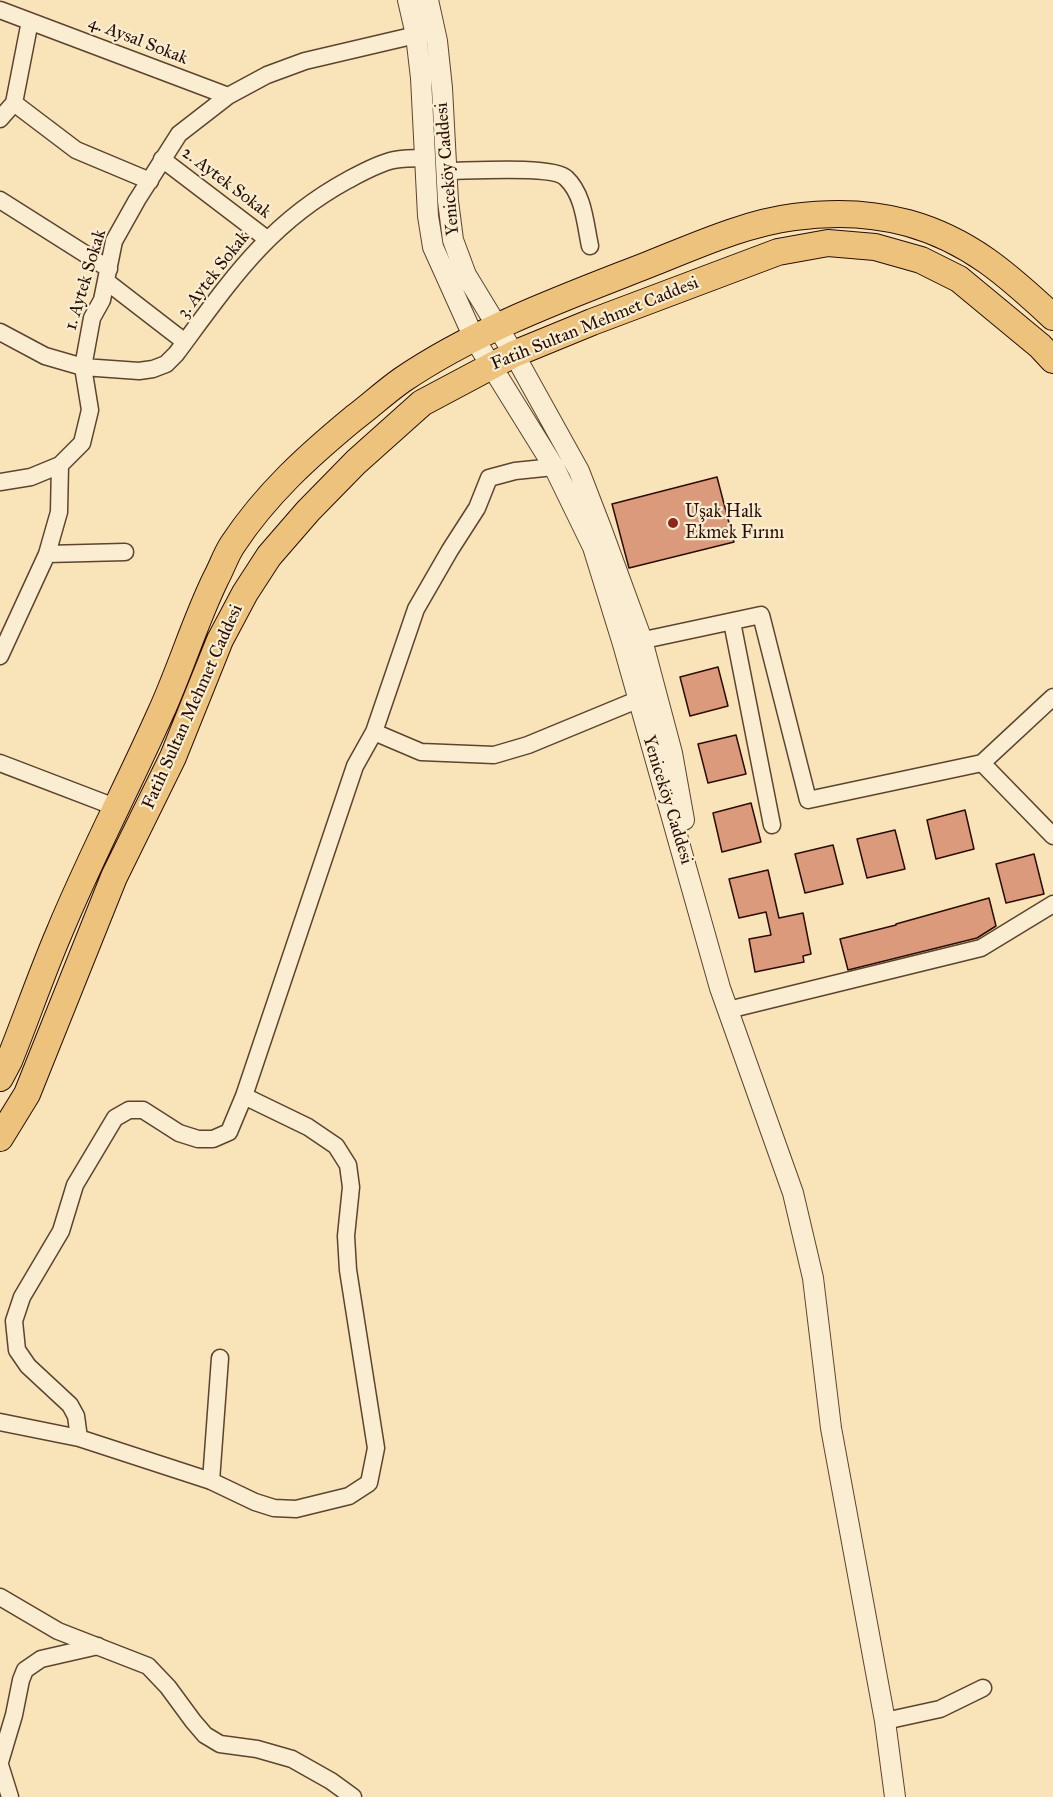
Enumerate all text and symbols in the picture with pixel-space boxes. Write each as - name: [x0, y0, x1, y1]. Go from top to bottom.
- street label: 4. Aysal Sokak: [85, 12, 191, 70]
- street label: Yeniceköy Caddesi: [431, 101, 465, 237]
- street label: 2. Aytek Sokak: [177, 142, 275, 224]
- street label: 1. Aytek Sokak: [60, 227, 112, 333]
- street label: 3. Aytek Sokak: [173, 227, 255, 323]
- street label: Fatih Sultan Mehmet Caddesi: [488, 272, 702, 376]
- place label: Uşak Halk Ekmek Fırını: [685, 502, 784, 544]
- marker: Uşak Halk Ekmek Fırını: [666, 516, 680, 530]
- street label: Fatih Sultan Mehmet Caddesi: [138, 601, 248, 813]
- street label: Yeniceköy Caddesi: [637, 733, 697, 867]

